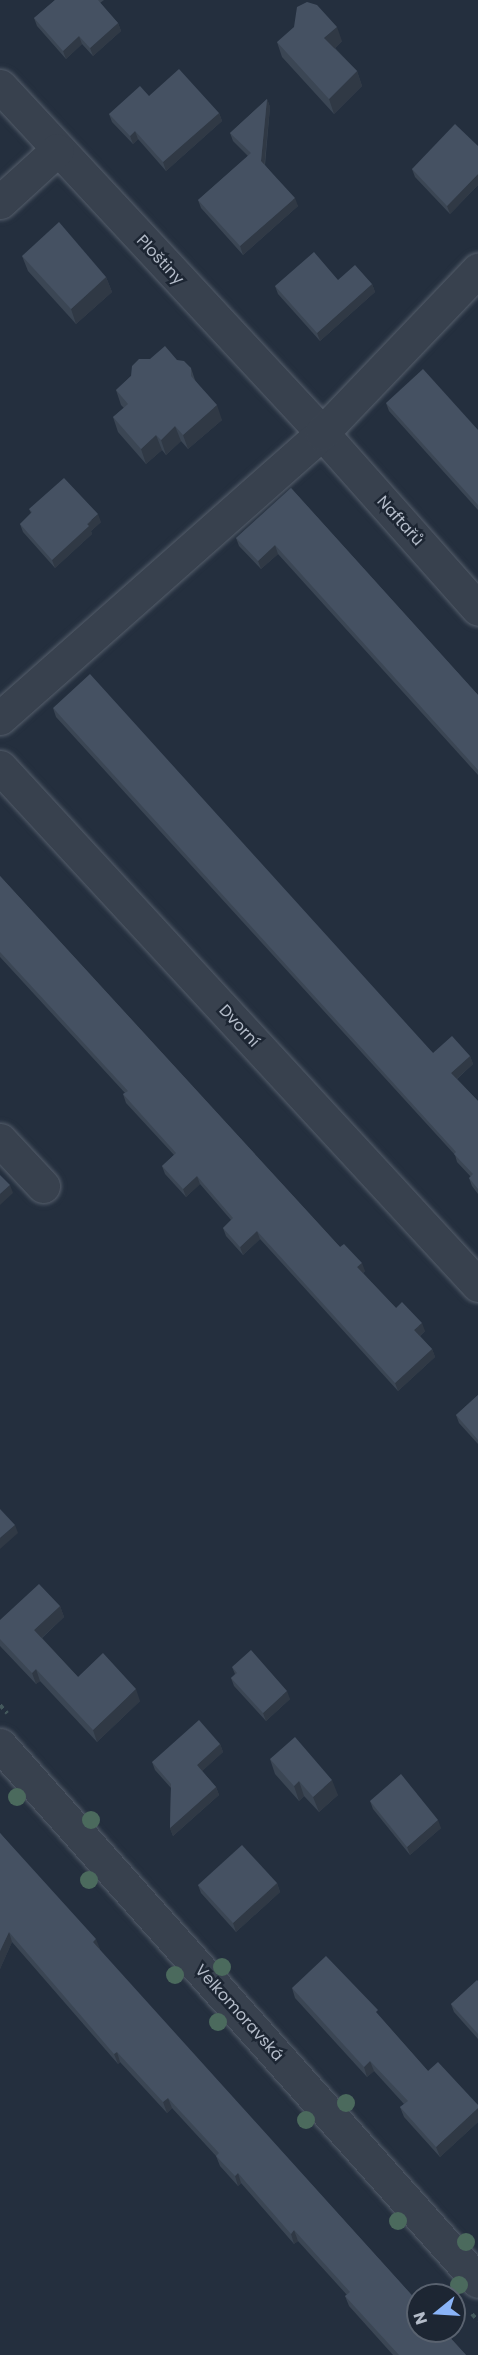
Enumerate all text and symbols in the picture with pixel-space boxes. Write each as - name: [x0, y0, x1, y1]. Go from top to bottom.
- street label: Ploštiny: [132, 231, 188, 289]
- street label: Naftařů: [373, 492, 427, 550]
- street label: Dvorní: [215, 1001, 263, 1051]
- street label: Velkomoravská: [191, 1961, 287, 2065]
- north arrow: [406, 2283, 466, 2343]
- text: N: [408, 2309, 433, 2327]

